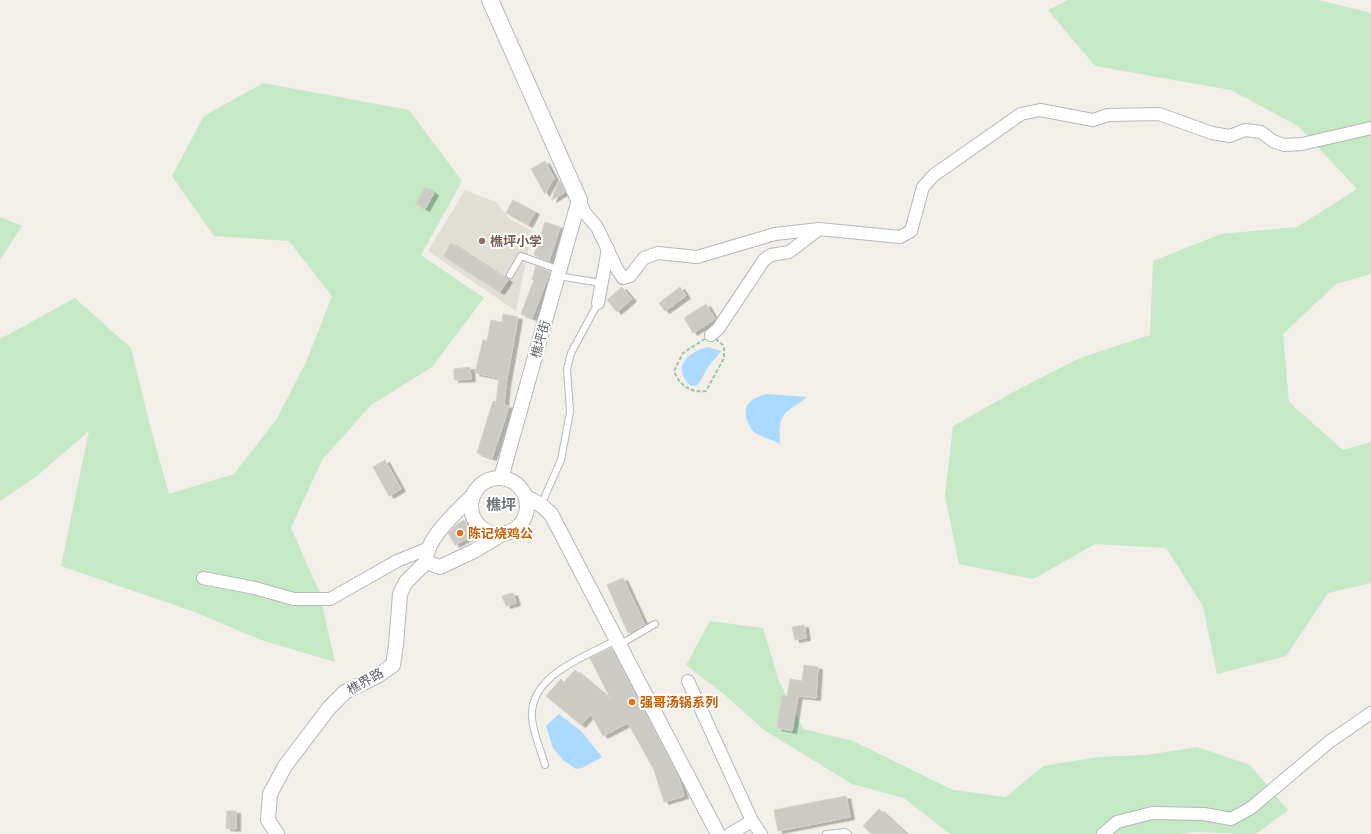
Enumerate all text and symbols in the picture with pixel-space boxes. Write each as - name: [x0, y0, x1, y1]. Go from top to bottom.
- place label: 樵坪小学: [490, 233, 542, 249]
- marker: 樵坪小学: [477, 236, 487, 246]
- street label: 樵坪街: [527, 318, 553, 360]
- district label: 樵坪: [486, 495, 516, 514]
- place label: 陈记烧鸡公: [468, 525, 533, 541]
- marker: 陈记烧鸡公: [455, 528, 465, 538]
- street label: 樵界路: [344, 664, 386, 698]
- place label: 强哥汤锅系列: [640, 694, 718, 710]
- marker: 强哥汤锅系列: [627, 697, 637, 707]

